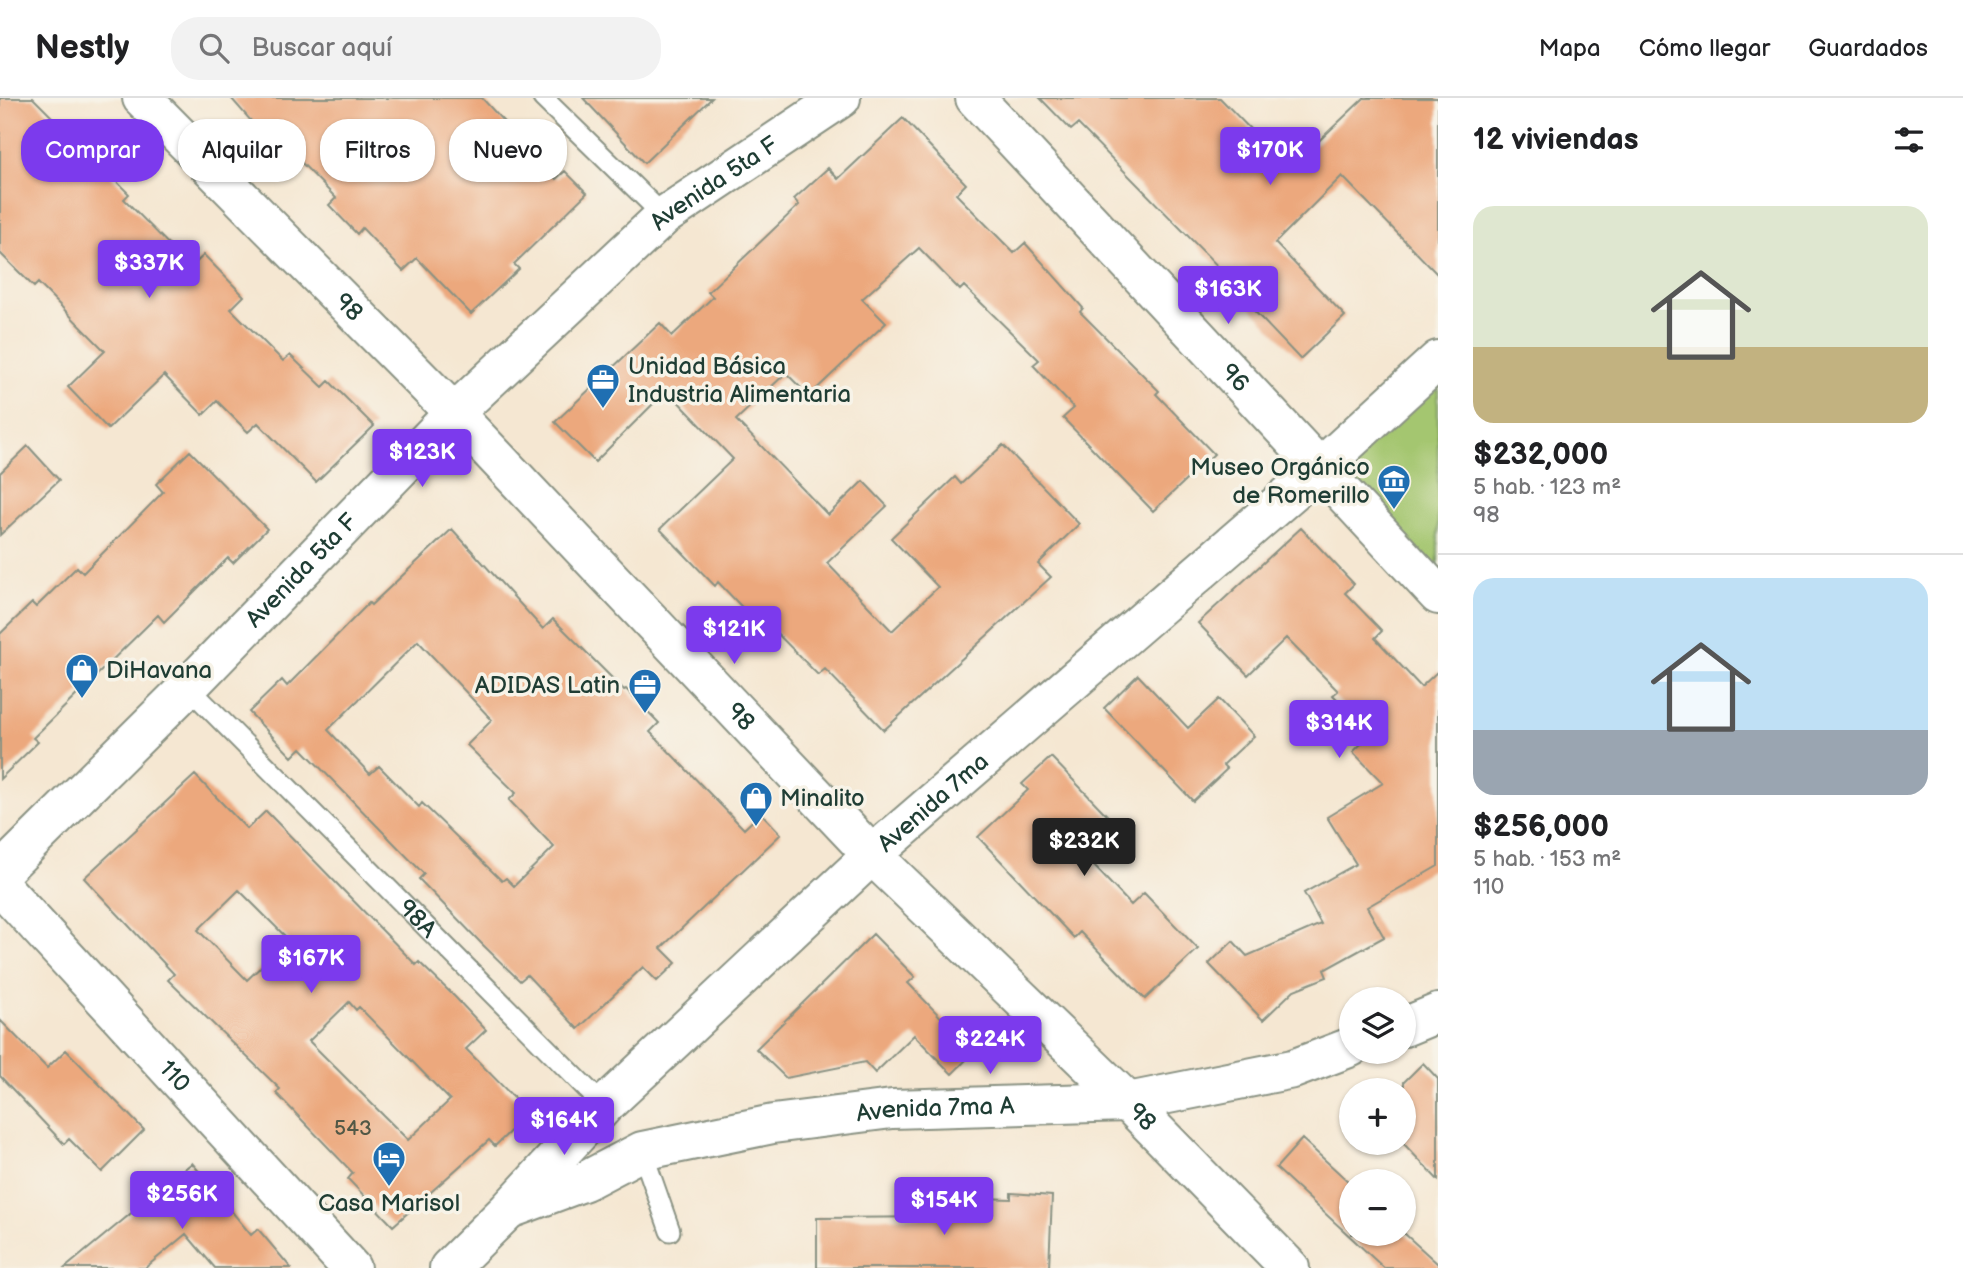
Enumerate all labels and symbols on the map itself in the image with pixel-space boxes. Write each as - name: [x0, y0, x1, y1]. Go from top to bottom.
- pin: $170K: [1221, 127, 1319, 187]
- street label: Avenida 5ta F: [644, 130, 784, 236]
- pin: $337K: [100, 240, 198, 300]
- pin: $163K: [1179, 266, 1277, 326]
- street label: 98: [328, 287, 369, 327]
- place label: Unidad Básica Industria Alimentaria: [628, 352, 851, 409]
- street label: 96: [1215, 358, 1255, 398]
- office icon: Unidad Básica Industria Alimentaria: [584, 361, 622, 410]
- pin: $123K: [373, 430, 471, 489]
- place label: Museo Orgánico de Romerillo: [1190, 453, 1370, 510]
- museum icon: Museo Orgánico de Romerillo: [1375, 462, 1413, 511]
- street label: Avenida 5ta F: [240, 507, 364, 634]
- pin: $121K: [685, 606, 783, 666]
- shop icon: DiHavana: [63, 651, 101, 700]
- place label: DiHavana: [106, 656, 212, 685]
- office icon: ADIDAS Latin: [626, 666, 664, 715]
- place label: ADIDAS Latin: [475, 671, 620, 700]
- street label: 98: [720, 697, 761, 737]
- pin: $314K: [1290, 700, 1388, 760]
- street label: Avenida 7ma: [872, 747, 995, 859]
- shop icon: Minalito: [737, 779, 775, 828]
- place label: Minalito: [780, 784, 865, 813]
- pin: $232K: [1035, 818, 1133, 878]
- street label: 98A: [392, 893, 443, 944]
- pin: $167K: [262, 936, 360, 995]
- pin: $224K: [941, 1016, 1039, 1076]
- street label: 110: [153, 1054, 196, 1098]
- street label: Avenida 7ma A: [855, 1091, 1015, 1128]
- street label: 98: [1122, 1097, 1162, 1137]
- pin: $164K: [515, 1098, 613, 1157]
- house number: 543: [334, 1116, 372, 1141]
- hotel icon: Casa Marisol: [370, 1139, 408, 1188]
- pin: $256K: [133, 1172, 231, 1231]
- pin: $154K: [895, 1178, 993, 1237]
- place label: Casa Marisol: [318, 1189, 460, 1218]

